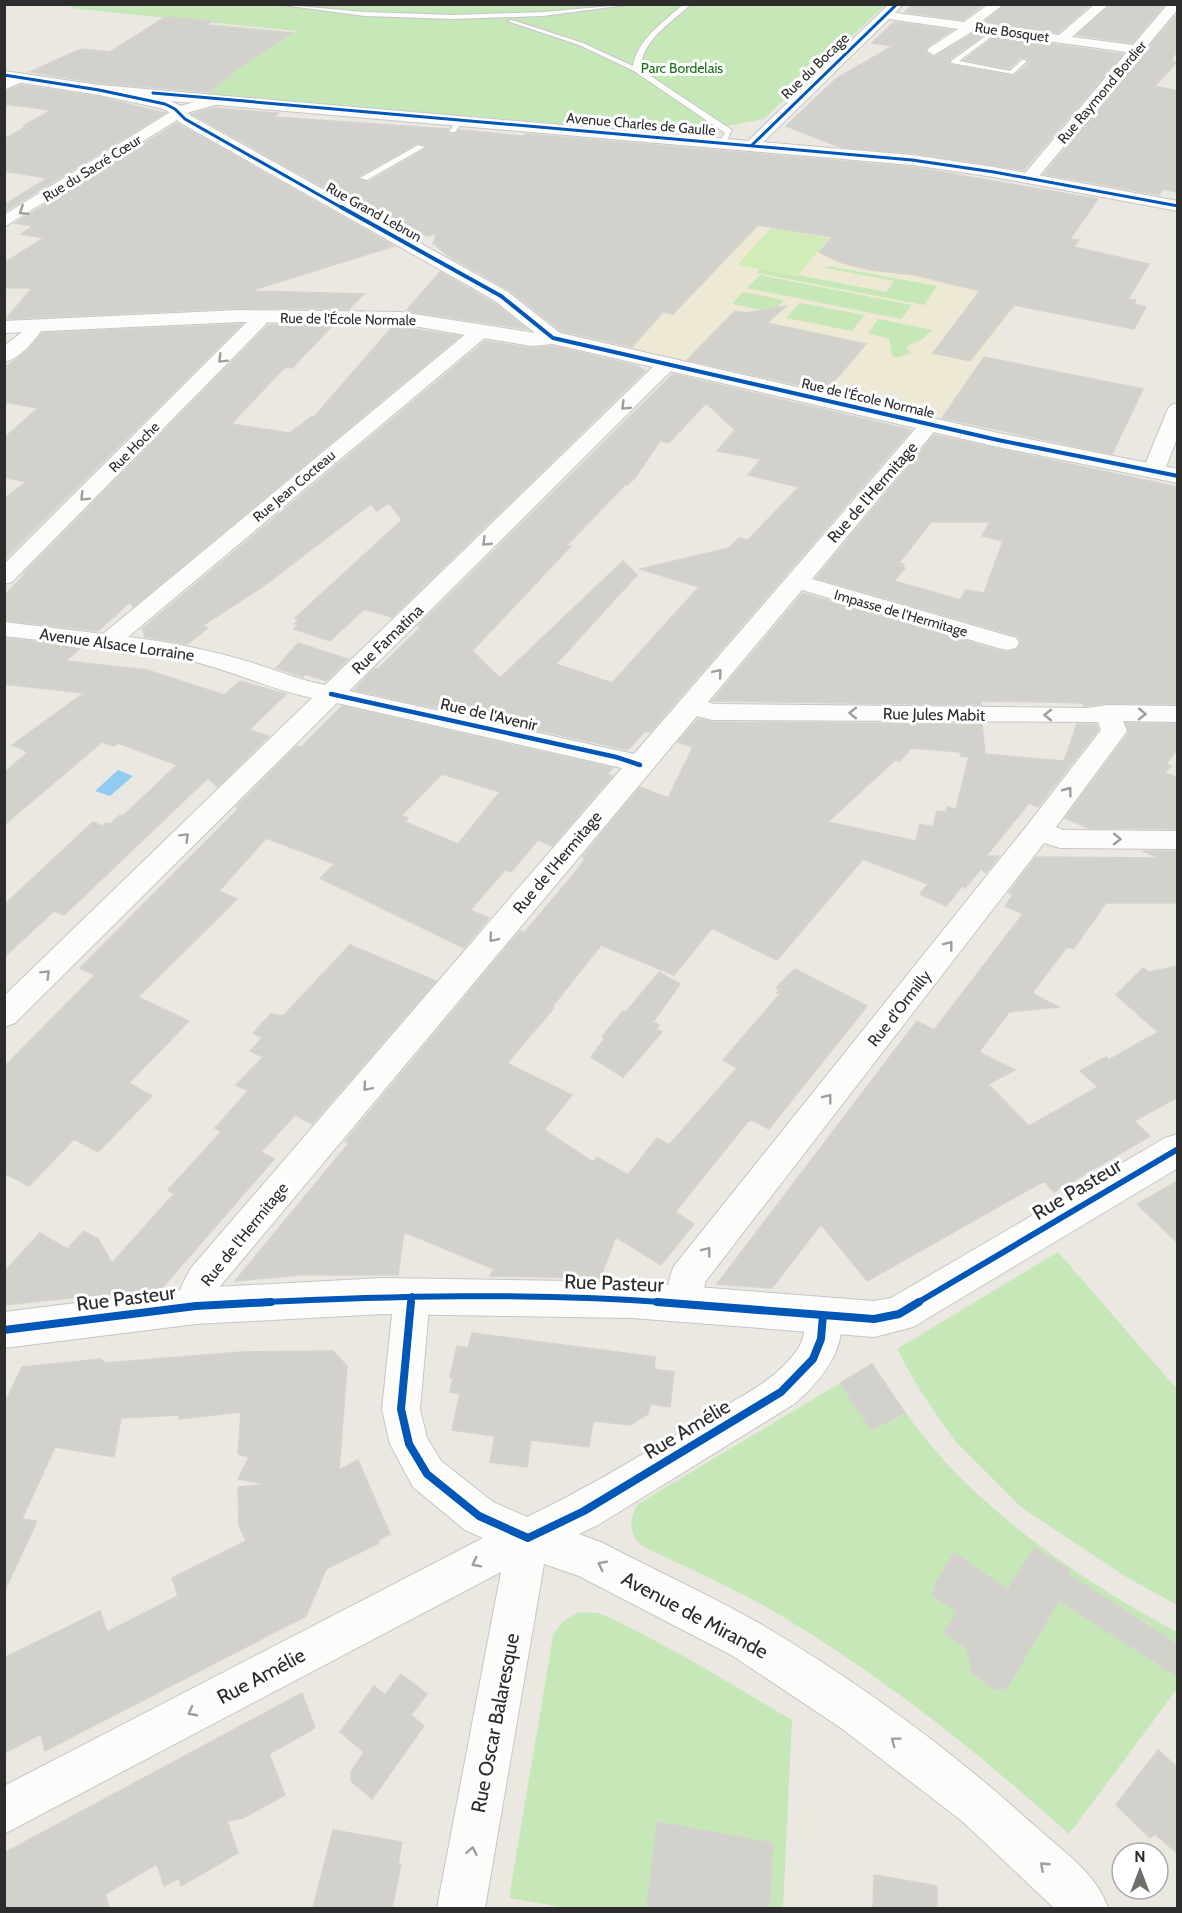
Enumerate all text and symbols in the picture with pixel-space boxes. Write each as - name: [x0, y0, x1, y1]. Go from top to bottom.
- street label: Rue Bosquet: [974, 18, 1051, 46]
- street label: Rue du Bocage: [777, 29, 853, 103]
- street label: Rue Raymond Bordier: [1054, 36, 1151, 147]
- park label: Parc Bordelais: [641, 59, 723, 77]
- street label: Avenue Charles de Gaulle: [566, 109, 716, 139]
- street label: Rue du Sacré Cœur: [39, 130, 145, 206]
- street label: Rue Grand Lebrun: [323, 178, 425, 246]
- one-way arrow: [19, 203, 29, 215]
- street label: Rue de l'École Normale: [280, 309, 416, 329]
- one-way arrow: [218, 352, 229, 363]
- street label: Rue de l'École Normale: [800, 374, 936, 422]
- one-way arrow: [622, 398, 633, 409]
- street label: Rue Hoche: [105, 418, 163, 476]
- street label: Rue de l'Hermitage: [823, 438, 921, 547]
- street label: Rue Jean Cocteau: [249, 446, 339, 526]
- one-way arrow: [81, 490, 92, 501]
- one-way arrow: [483, 535, 493, 546]
- street label: Impasse de l'Hermitage: [832, 585, 970, 641]
- street label: Rue Famatina: [348, 600, 427, 678]
- street label: Avenue Alsace Lorraine: [38, 624, 195, 665]
- one-way arrow: [711, 669, 722, 680]
- street label: Rue de l'Avenir: [439, 694, 540, 735]
- street label: Rue Jules Mabit: [883, 704, 986, 725]
- one-way arrow: [849, 707, 858, 719]
- one-way arrow: [1138, 708, 1147, 720]
- one-way arrow: [1044, 709, 1053, 721]
- one-way arrow: [1061, 787, 1072, 798]
- street label: Rue de l'Hermitage: [509, 807, 606, 917]
- one-way arrow: [1112, 833, 1121, 845]
- one-way arrow: [178, 834, 189, 845]
- one-way arrow: [489, 931, 500, 942]
- one-way arrow: [941, 941, 952, 952]
- street label: Rue d'Ormilly: [864, 966, 935, 1050]
- one-way arrow: [40, 970, 50, 981]
- one-way arrow: [363, 1080, 374, 1091]
- one-way arrow: [820, 1094, 831, 1105]
- street label: Rue Pasteur: [1028, 1153, 1127, 1225]
- street label: Rue de l'Hermitage: [197, 1179, 292, 1290]
- one-way arrow: [700, 1247, 711, 1258]
- street label: Rue Pasteur: [564, 1269, 665, 1297]
- street label: Rue Pasteur: [75, 1280, 178, 1316]
- street label: Rue Amélie: [640, 1394, 734, 1464]
- one-way arrow: [471, 1556, 482, 1567]
- one-way arrow: [598, 1561, 608, 1572]
- street label: Avenue de Mirande: [618, 1566, 772, 1664]
- street label: Rue Oscar Balaresque: [466, 1631, 524, 1815]
- street label: Rue Amélie: [213, 1643, 309, 1709]
- one-way arrow: [187, 1705, 198, 1717]
- one-way arrow: [890, 1738, 901, 1749]
- north arrow: [1110, 1841, 1170, 1901]
- one-way arrow: [465, 1846, 477, 1856]
- text: N: [1134, 1847, 1146, 1866]
- one-way arrow: [1040, 1862, 1051, 1873]

